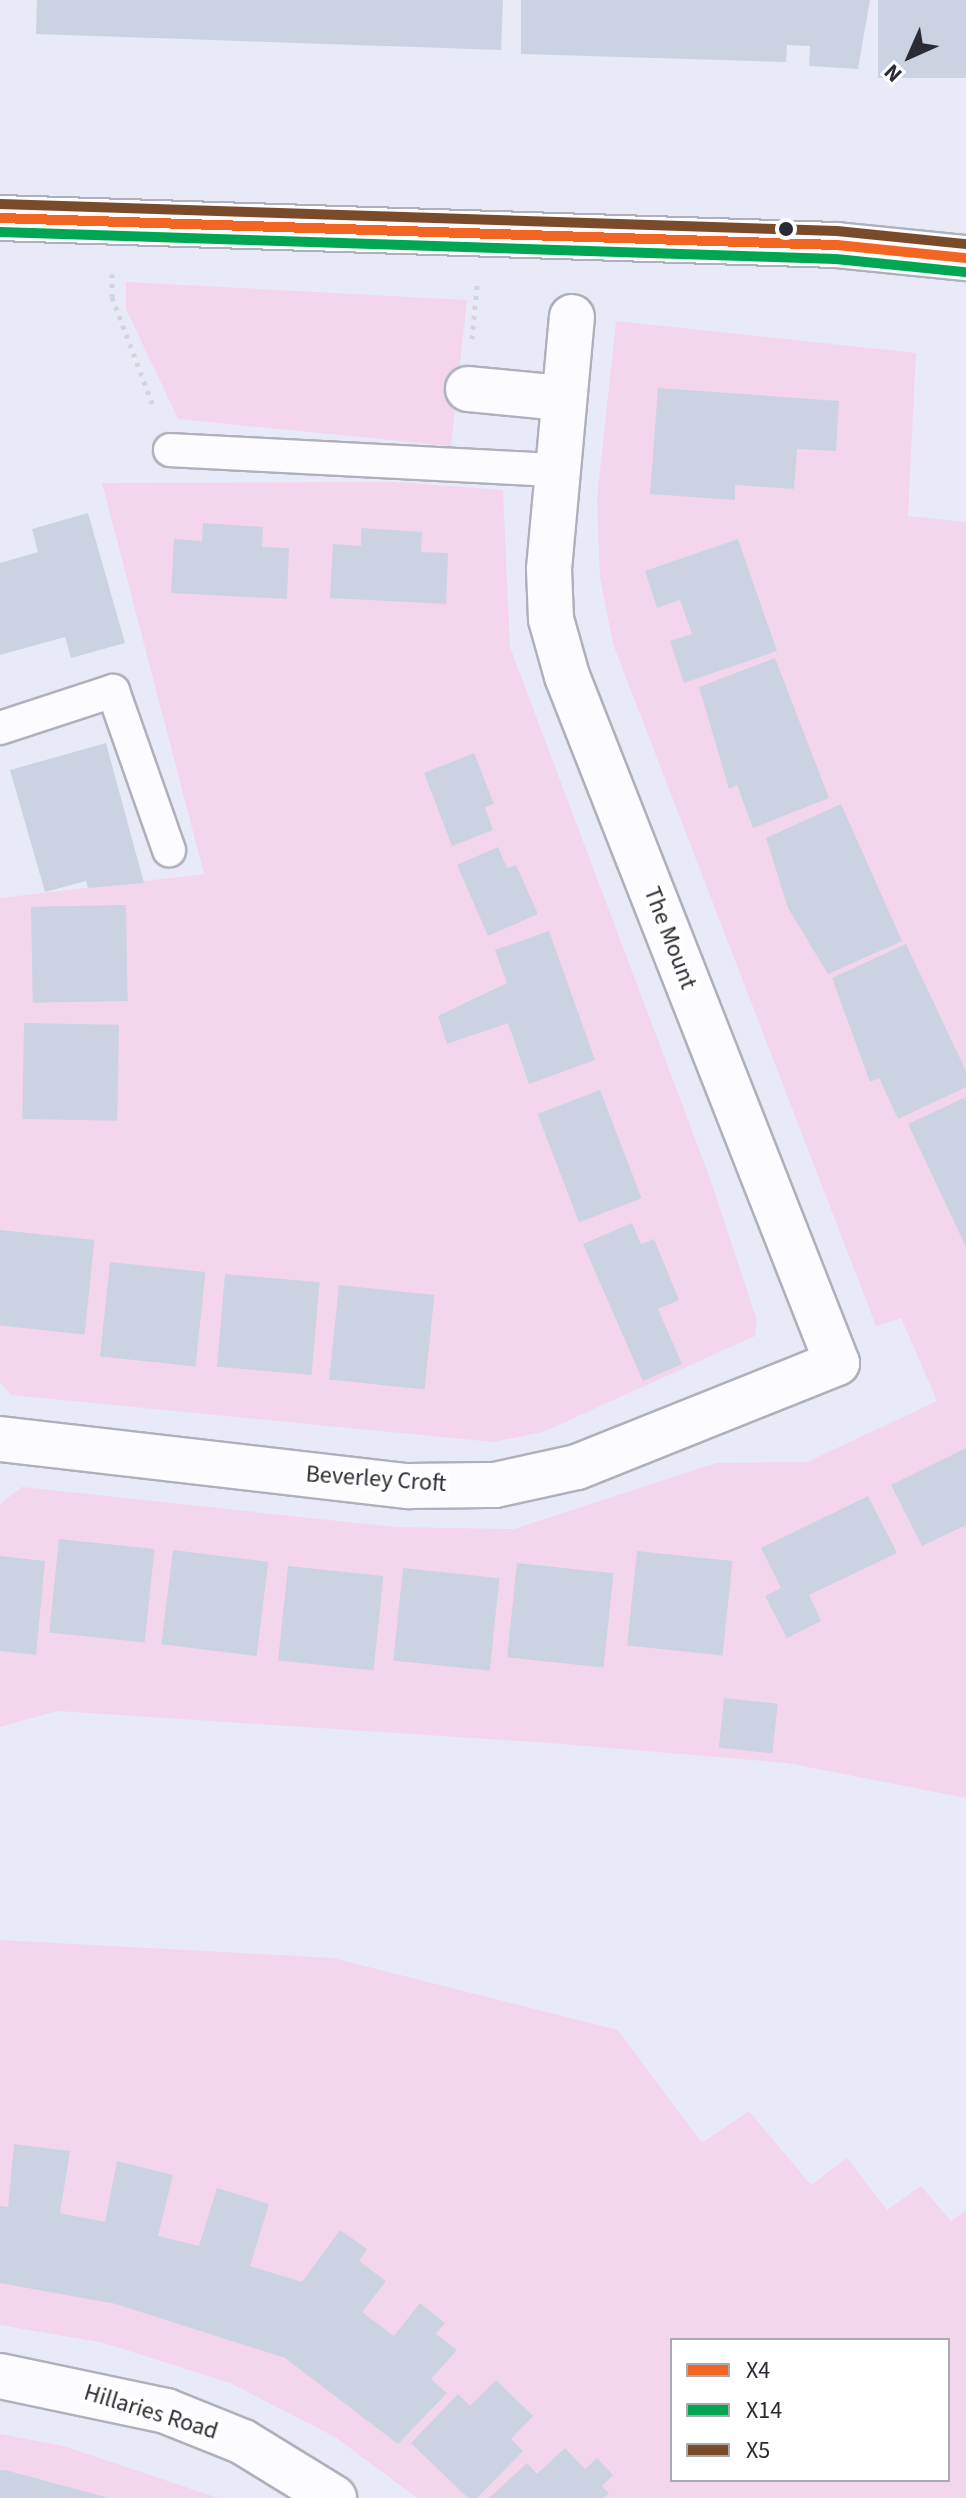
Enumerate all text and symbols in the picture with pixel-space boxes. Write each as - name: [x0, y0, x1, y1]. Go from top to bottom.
- north arrow: [870, 16, 950, 96]
- text: N: [877, 56, 910, 89]
- unlabelled marker: [778, 221, 794, 237]
- street label: The Mount: [637, 883, 703, 993]
- street label: Beverley Croft: [305, 1460, 447, 1498]
- legend: [670, 2338, 950, 2482]
- text: X4: [746, 2353, 770, 2388]
- street label: Hillaries Road: [81, 2378, 221, 2446]
- text: X14: [746, 2393, 782, 2428]
- text: X5: [746, 2433, 770, 2468]

